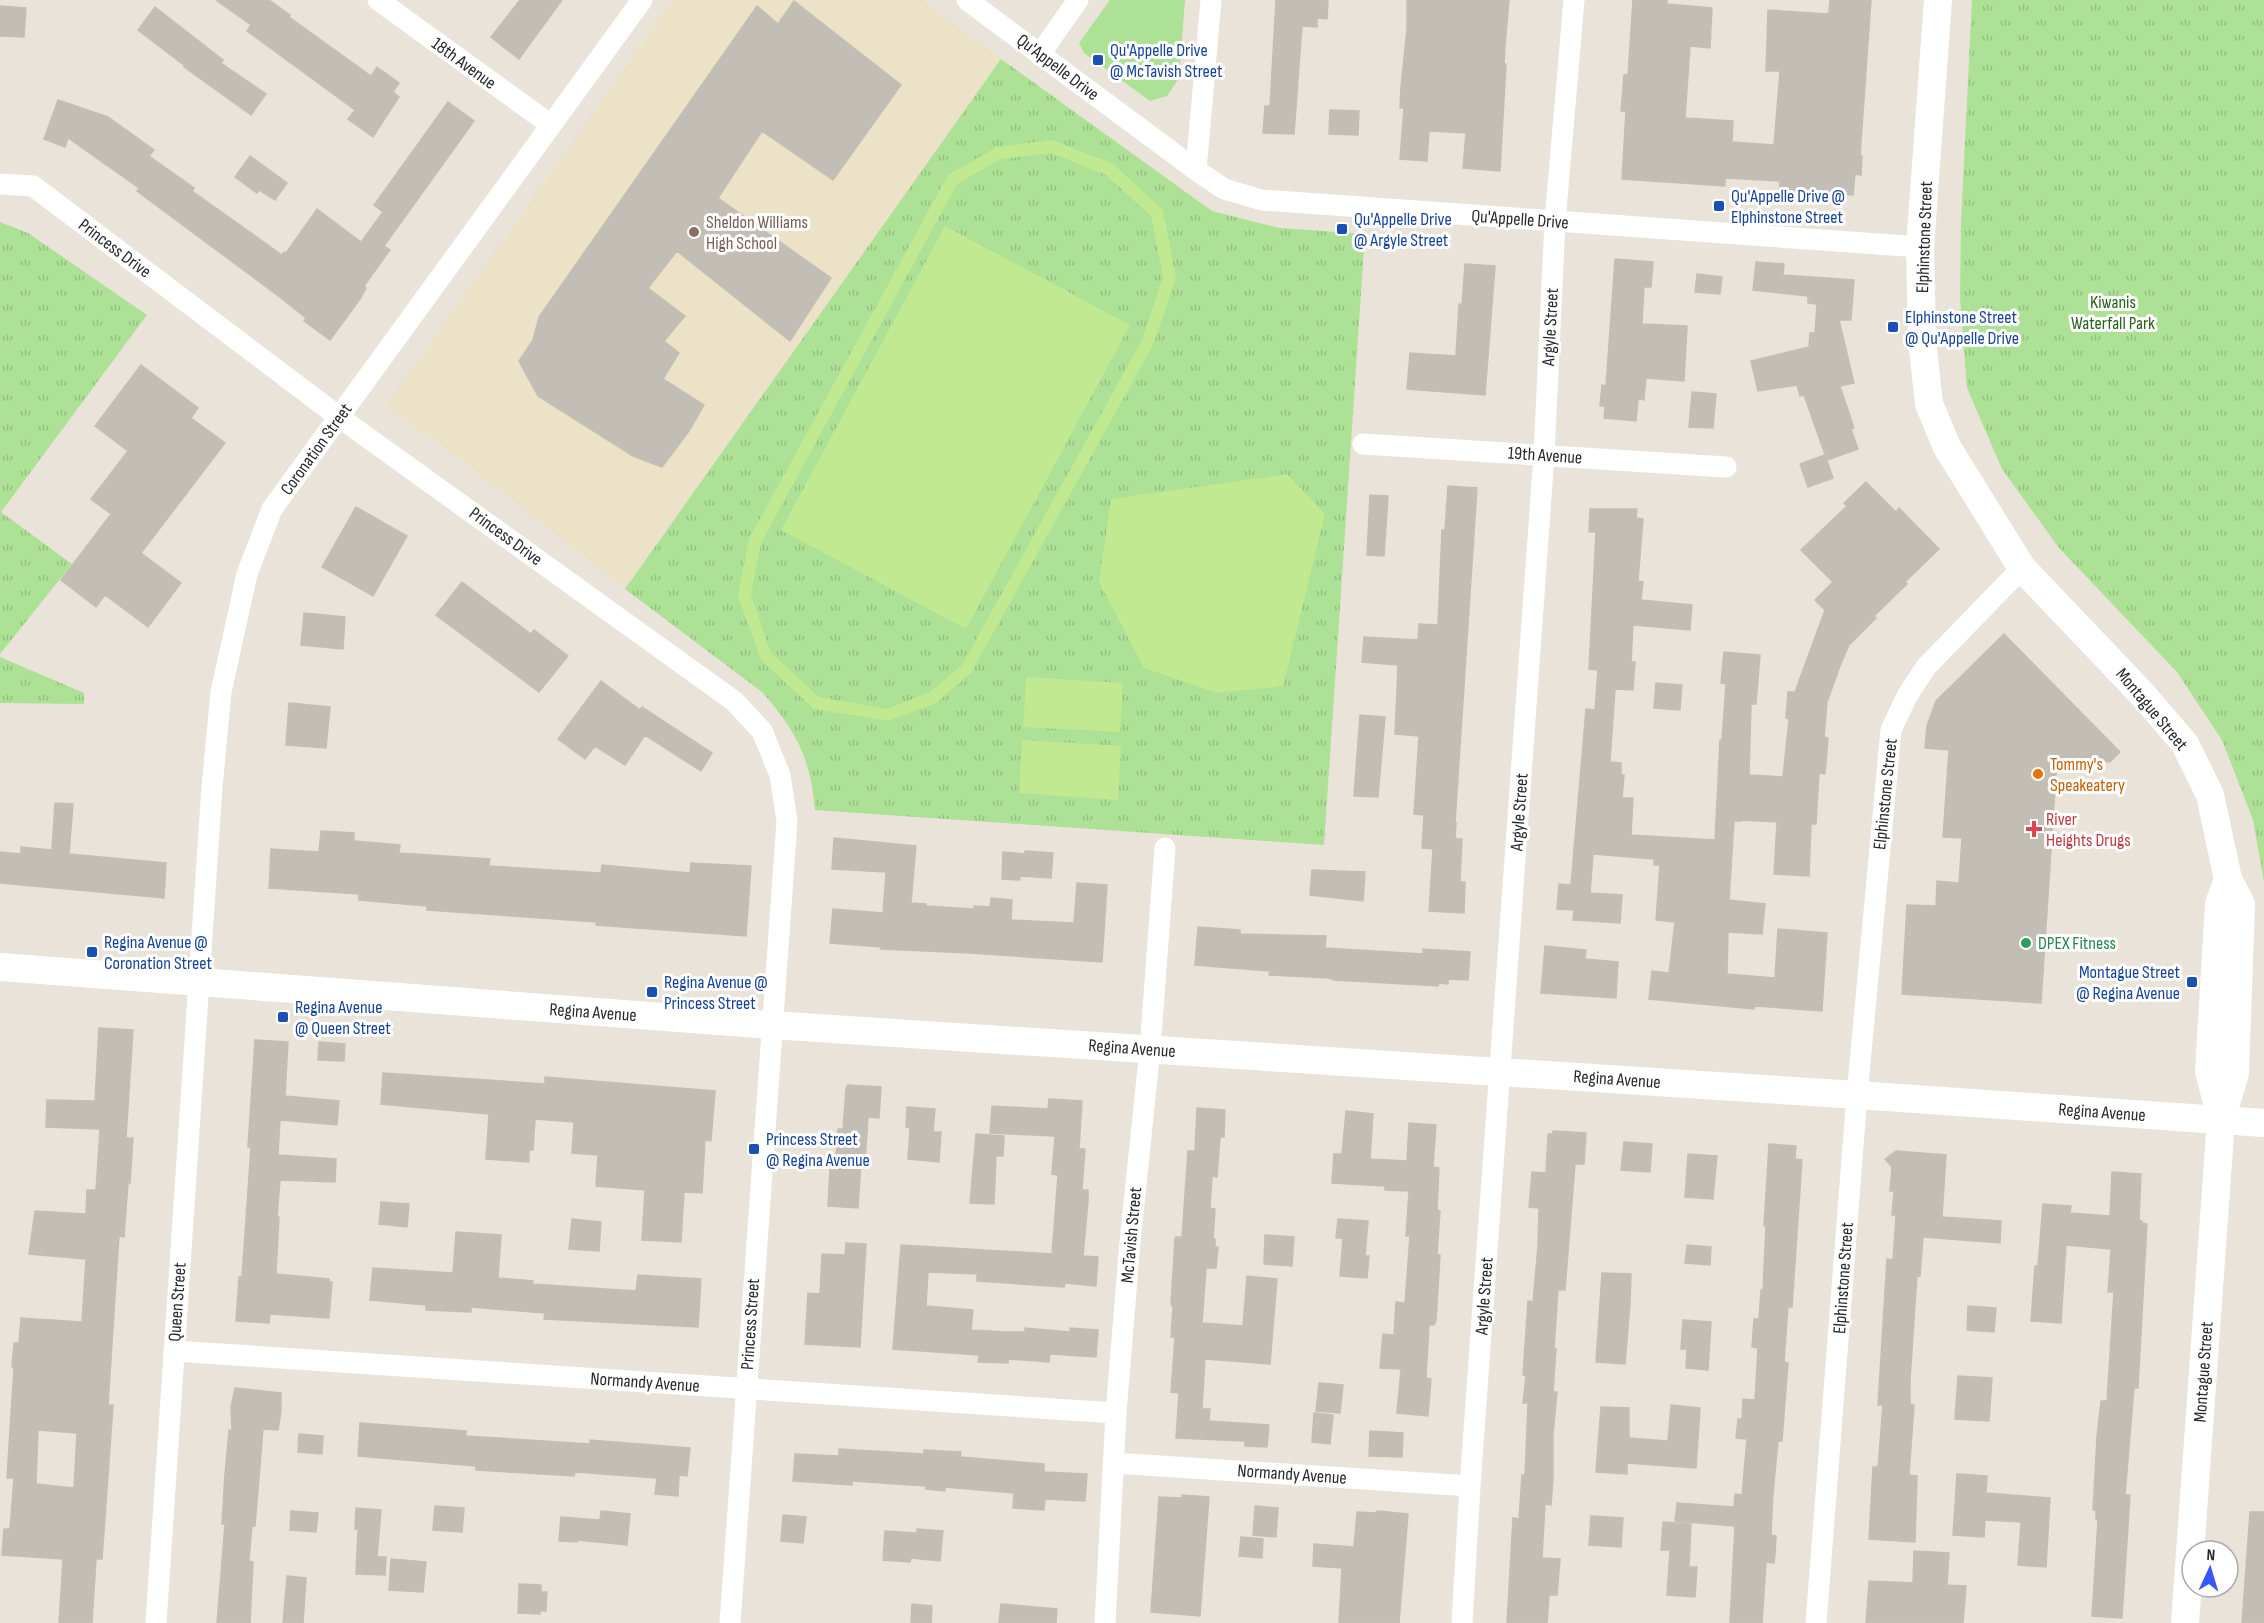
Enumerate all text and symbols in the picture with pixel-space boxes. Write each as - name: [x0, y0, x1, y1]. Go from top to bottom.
- street label: Qu'Appelle Drive: [1012, 30, 1103, 105]
- street label: 18th Avenue: [427, 33, 500, 94]
- place label: Qu'Appelle Drive @ McTavish Street: [1110, 40, 1223, 82]
- marker: Qu'Appelle Drive @ McTavish Street: [1091, 53, 1105, 67]
- street label: Elphinstone Street: [1912, 180, 1937, 293]
- place label: Qu'Appelle Drive @ Elphinstone Street: [1731, 186, 1845, 228]
- marker: Qu'Appelle Drive @ Elphinstone Street: [1712, 199, 1726, 213]
- street label: Qu'Appelle Drive: [1471, 206, 1569, 233]
- place label: Qu'Appelle Drive @ Argyle Street: [1354, 209, 1452, 251]
- place label: Sheldon Williams High School: [706, 212, 808, 254]
- street label: Princess Drive: [74, 214, 155, 282]
- marker: Qu'Appelle Drive @ Argyle Street: [1335, 222, 1349, 236]
- marker: Sheldon Williams High School: [687, 225, 701, 239]
- street label: Argyle Street: [1538, 287, 1563, 368]
- park label: Kiwanis Waterfall Park: [2071, 292, 2155, 334]
- place label: Elphinstone Street @ Qu'Appelle Drive: [1905, 307, 2019, 349]
- marker: Elphinstone Street @ Qu'Appelle Drive: [1886, 320, 1900, 334]
- street label: Coronation Street: [276, 399, 357, 499]
- street label: 19th Avenue: [1507, 442, 1583, 469]
- street label: Princess Drive: [465, 503, 546, 570]
- street label: Montague Street: [2111, 664, 2192, 755]
- street label: Elphinstone Street: [1869, 737, 1902, 851]
- place label: Tommy's Speakeatery: [2050, 754, 2125, 796]
- marker: Tommy's Speakeatery: [2031, 767, 2045, 781]
- street label: Argyle Street: [1506, 772, 1533, 853]
- place label: River Heights Drugs: [2046, 809, 2131, 851]
- marker: River Heights Drugs: [2027, 822, 2041, 836]
- place label: Regina Avenue @ Coronation Street: [104, 932, 212, 974]
- place label: DPEX Fitness: [2038, 933, 2116, 954]
- marker: DPEX Fitness: [2019, 936, 2033, 950]
- marker: Regina Avenue @ Coronation Street: [85, 945, 99, 959]
- place label: Montague Street @ Regina Avenue: [2076, 962, 2181, 1004]
- place label: Regina Avenue @ Princess Street: [664, 972, 768, 1014]
- marker: Montague Street @ Regina Avenue: [2185, 975, 2199, 989]
- marker: Regina Avenue @ Princess Street: [645, 985, 659, 999]
- place label: Regina Avenue @ Queen Street: [295, 997, 391, 1039]
- street label: Regina Avenue: [549, 999, 637, 1026]
- marker: Regina Avenue @ Queen Street: [276, 1010, 290, 1024]
- street label: Regina Avenue: [1088, 1035, 1176, 1062]
- street label: Regina Avenue: [1573, 1066, 1661, 1093]
- street label: Regina Avenue: [2058, 1099, 2146, 1126]
- place label: Princess Street @ Regina Avenue: [766, 1129, 870, 1171]
- marker: Princess Street @ Regina Avenue: [747, 1142, 761, 1156]
- street label: McTavish Street: [1117, 1186, 1146, 1284]
- street label: Elphinstone Street: [1829, 1221, 1858, 1335]
- street label: Argyle Street: [1471, 1256, 1498, 1337]
- street label: Queen Street: [164, 1261, 191, 1342]
- street label: Princess Street: [737, 1277, 764, 1371]
- street label: Montague Street: [2189, 1320, 2218, 1423]
- street label: Normandy Avenue: [590, 1368, 700, 1397]
- street label: Normandy Avenue: [1237, 1460, 1347, 1489]
- north arrow: [2180, 1539, 2240, 1599]
- text: N: [2206, 1546, 2216, 1565]

